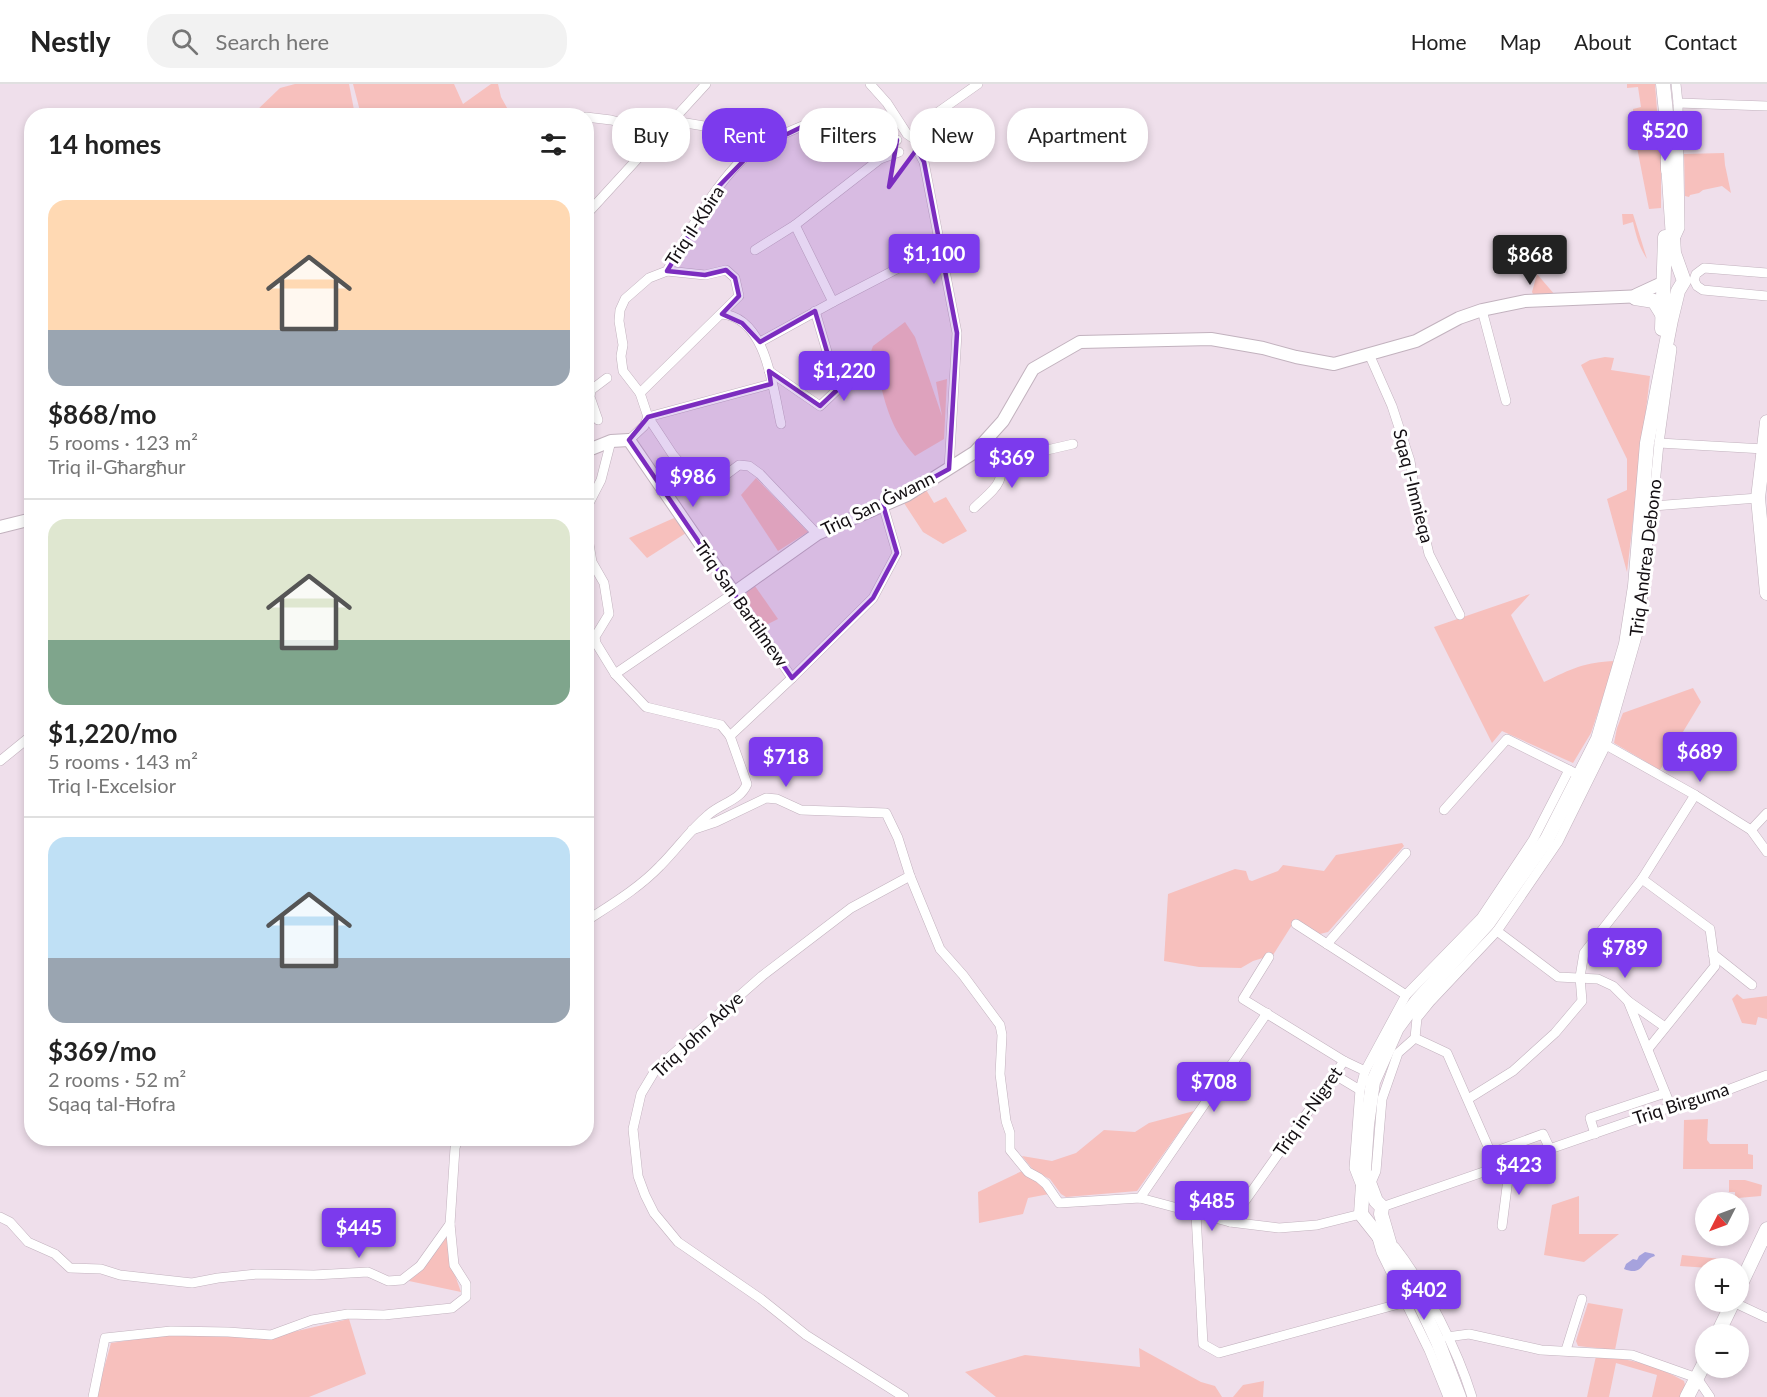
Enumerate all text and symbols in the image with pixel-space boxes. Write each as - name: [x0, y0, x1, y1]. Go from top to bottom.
- search box: [147, 14, 567, 68]
- text: Nestly: [30, 24, 111, 58]
- icon: search: [168, 25, 201, 58]
- text: Search here: [216, 28, 329, 55]
- text: Home: [1411, 29, 1467, 54]
- text: Map: [1500, 29, 1541, 54]
- text: About: [1574, 29, 1631, 54]
- text: Contact: [1664, 29, 1737, 54]
- chip: Buy: [612, 108, 690, 162]
- chip: Rent: [702, 108, 787, 162]
- chip: Filters: [799, 108, 898, 162]
- chip: New: [910, 108, 995, 162]
- chip: Apartment: [1007, 108, 1148, 162]
- pin: $520: [1629, 111, 1701, 162]
- text: $520: [1642, 118, 1688, 142]
- text: 14 homes: [48, 128, 161, 160]
- icon: filters: [537, 128, 570, 161]
- street label: Triq il-Kbira: [660, 181, 728, 270]
- pin: $1,100: [885, 234, 983, 285]
- pin: $868: [1494, 235, 1566, 286]
- icon: home: [255, 239, 363, 347]
- text: $1,100: [903, 241, 965, 265]
- text: $868: [1507, 242, 1553, 266]
- pin: $1,220: [795, 351, 893, 402]
- text: $1,220: [813, 358, 875, 382]
- text: $868/mo: [48, 398, 156, 430]
- street label: Sqaq l-Imnieqa: [1389, 426, 1439, 545]
- text: 5 rooms · 123 m²: [48, 430, 198, 454]
- pin: $369: [976, 438, 1048, 489]
- text: $369: [989, 445, 1035, 469]
- text: Triq il-Għargħur: [48, 454, 186, 478]
- pin: $986: [657, 457, 729, 508]
- text: $986: [670, 464, 716, 488]
- street label: Triq San Ġwann: [817, 466, 938, 540]
- street label: Triq Andrea Debono: [1624, 478, 1666, 638]
- street label: Triq San Bartilmew: [690, 536, 793, 670]
- icon: home: [255, 558, 363, 666]
- text: $1,220/mo: [48, 717, 178, 749]
- pin: $689: [1664, 732, 1736, 783]
- pin: $718: [750, 737, 822, 788]
- text: $689: [1677, 739, 1723, 763]
- text: $718: [763, 744, 809, 768]
- text: 5 rooms · 143 m²: [48, 749, 198, 773]
- text: Triq l-Excelsior: [48, 773, 176, 797]
- icon: home: [255, 876, 363, 984]
- pin: $789: [1589, 928, 1661, 979]
- text: $789: [1602, 935, 1648, 959]
- street label: Triq John Adye: [647, 987, 747, 1082]
- text: $369/mo: [48, 1035, 156, 1067]
- pin: $708: [1178, 1062, 1250, 1113]
- street label: Triq in-Nigret: [1268, 1062, 1347, 1161]
- text: 2 rooms · 52 m²: [48, 1067, 186, 1091]
- text: $708: [1191, 1069, 1237, 1093]
- street label: Triq Birguma: [1630, 1077, 1731, 1129]
- text: Sqaq tal-Ħofra: [48, 1091, 176, 1115]
- pin: $423: [1483, 1145, 1555, 1196]
- text: $423: [1496, 1152, 1542, 1176]
- pin: $485: [1176, 1181, 1248, 1232]
- text: $485: [1189, 1188, 1235, 1212]
- north arrow: [1695, 1192, 1749, 1246]
- map controls: [1695, 1192, 1749, 1378]
- pin: $445: [323, 1208, 395, 1259]
- text: $445: [336, 1215, 382, 1239]
- button: +: [1695, 1258, 1749, 1312]
- pin: $402: [1388, 1270, 1460, 1321]
- text: $402: [1401, 1277, 1447, 1301]
- button: −: [1695, 1324, 1749, 1378]

